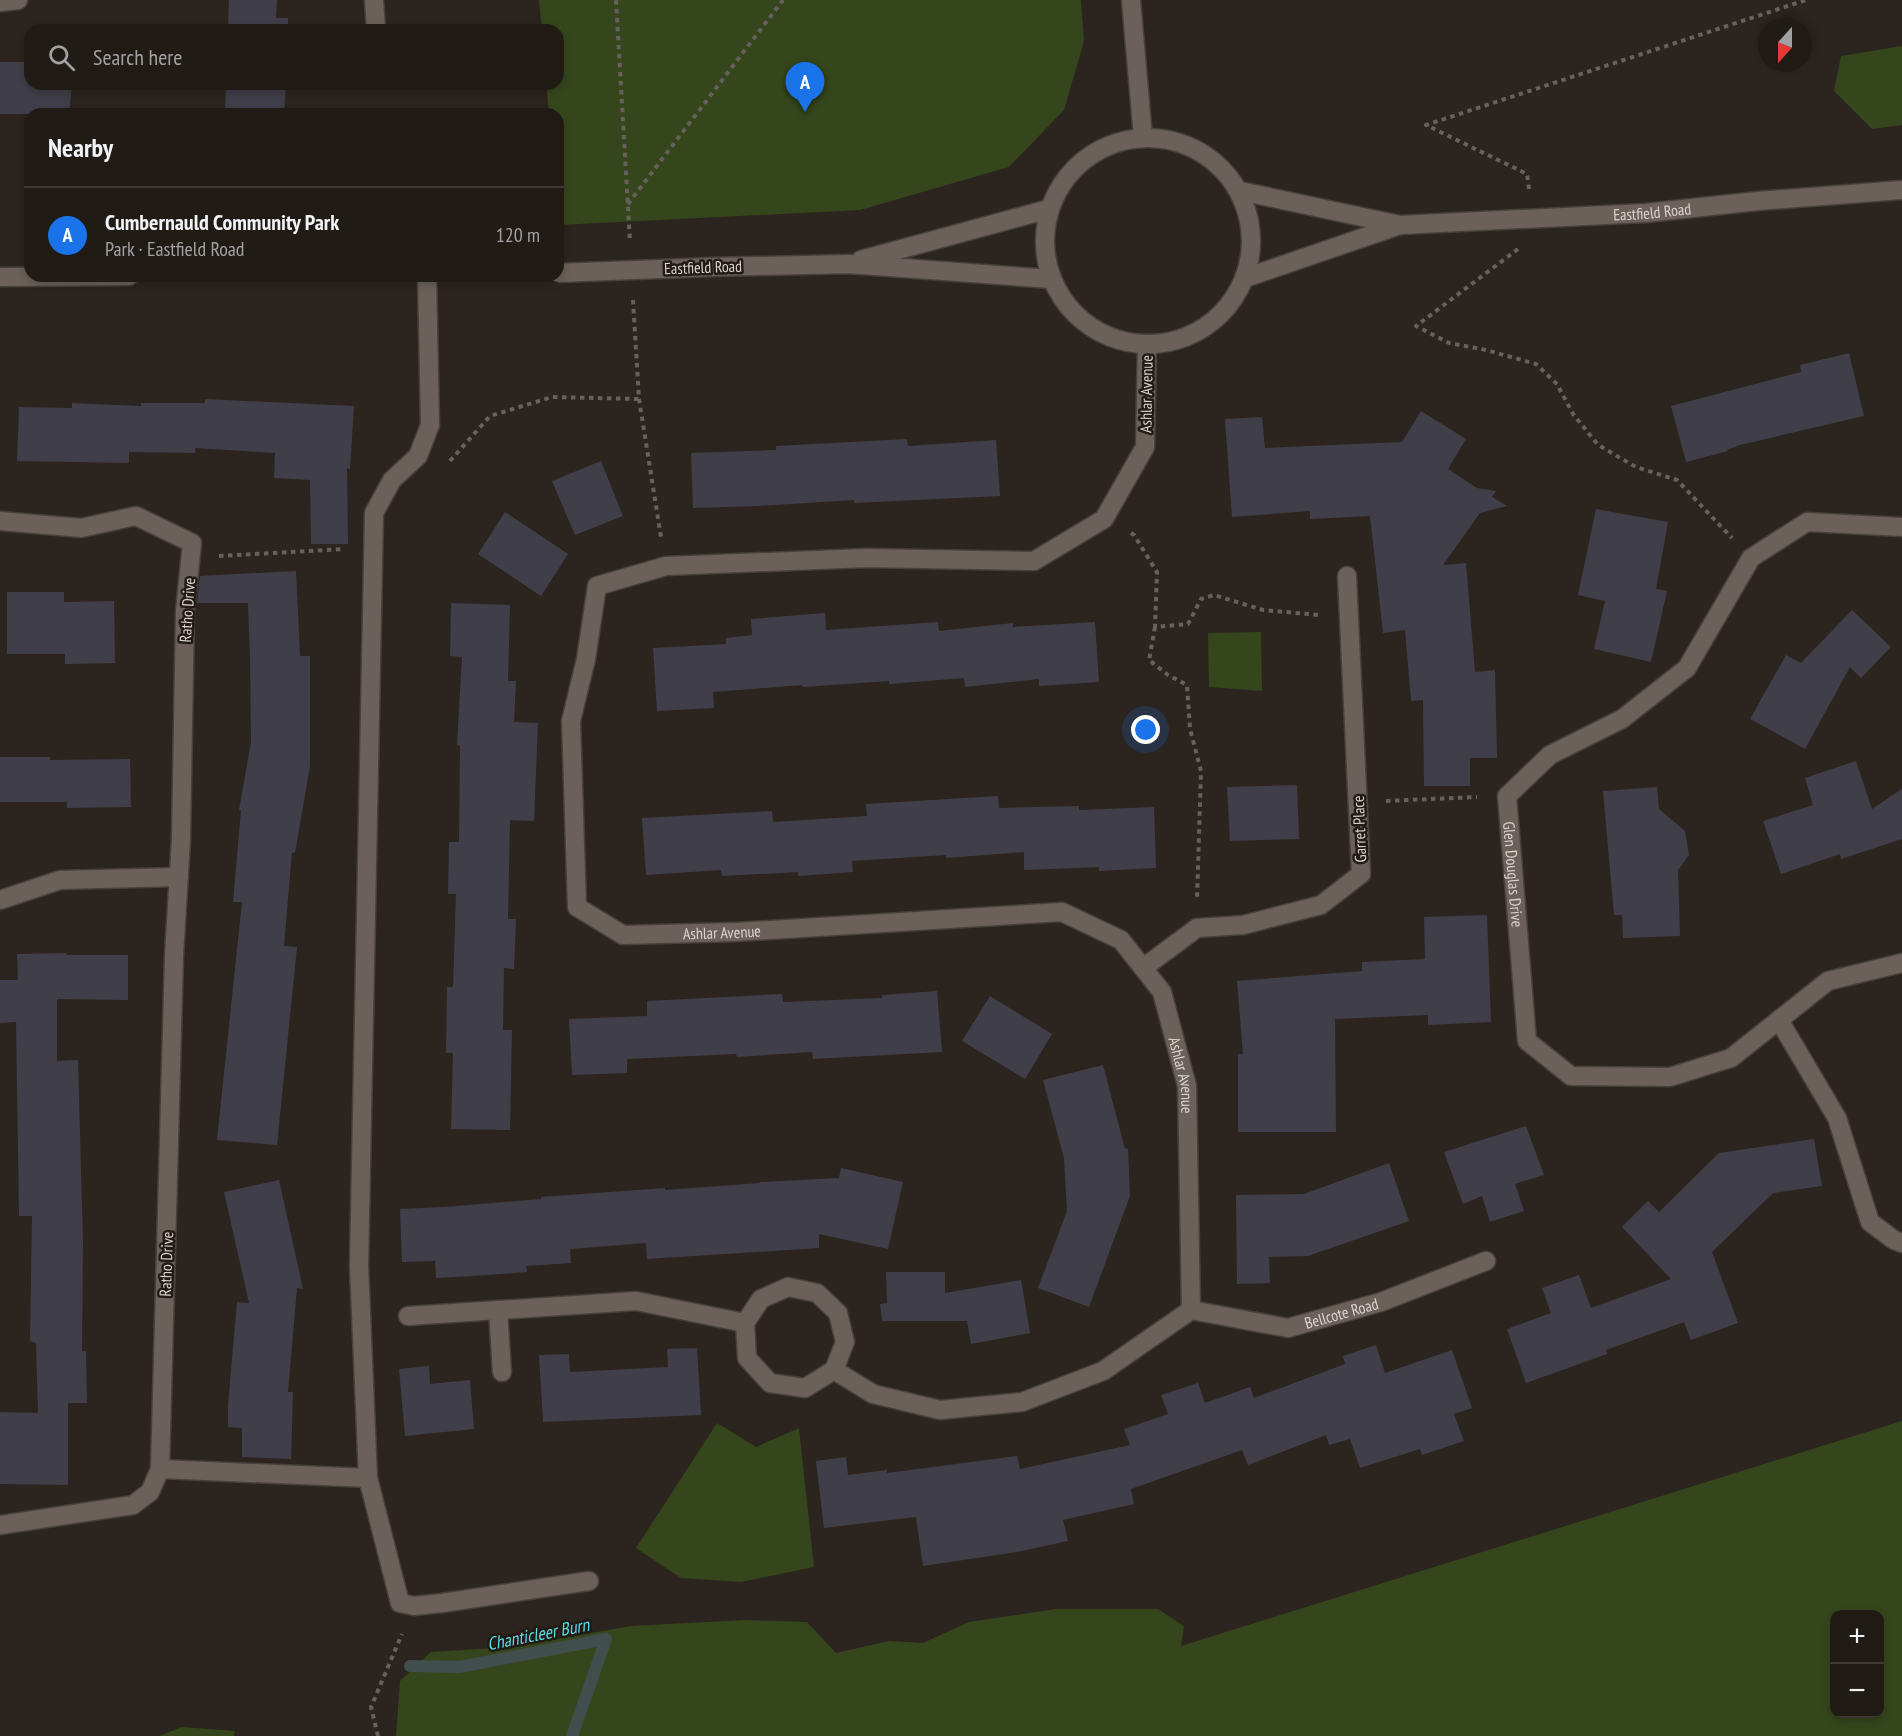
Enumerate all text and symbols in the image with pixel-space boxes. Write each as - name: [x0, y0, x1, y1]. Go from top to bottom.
- north arrow: [1758, 18, 1812, 72]
- search box: [24, 24, 564, 90]
- icon: search: [45, 41, 78, 74]
- text: Search here: [93, 43, 182, 71]
- pin: A: [786, 63, 824, 112]
- text: Nearby: [48, 131, 113, 164]
- street label: Eastfield Road: [1613, 198, 1692, 225]
- text: Cumbernauld Community Park: [105, 208, 339, 236]
- text: A: [62, 222, 73, 248]
- text: 120 m: [496, 222, 540, 248]
- text: Park · Eastfield Road: [105, 236, 245, 262]
- street label: Eastfield Road: [664, 256, 742, 278]
- street label: Ashlar Avenue: [1135, 355, 1157, 433]
- street label: Ratho Drive: [175, 577, 199, 643]
- your location: [1131, 715, 1160, 744]
- street label: Garret Place: [1348, 795, 1370, 863]
- street label: Glen Douglas Drive: [1499, 821, 1528, 928]
- street label: Ashlar Avenue: [683, 920, 761, 943]
- street label: Ashlar Avenue: [1164, 1035, 1197, 1114]
- street label: Ratho Drive: [155, 1231, 177, 1297]
- street label: Bellcote Road: [1302, 1293, 1380, 1333]
- map controls: [1830, 1610, 1884, 1718]
- button: +: [1830, 1610, 1884, 1664]
- water label: Chanticleer Burn: [485, 1613, 592, 1655]
- button: −: [1830, 1664, 1884, 1718]

